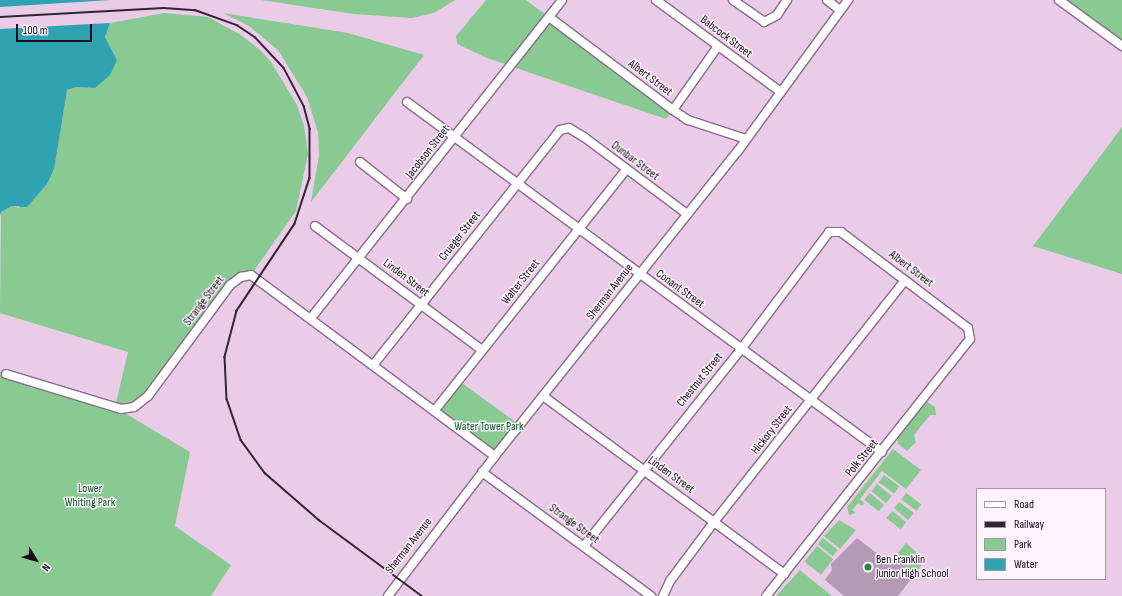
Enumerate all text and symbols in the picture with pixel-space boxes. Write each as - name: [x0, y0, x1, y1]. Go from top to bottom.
- street label: Babcock Street: [697, 13, 755, 61]
- scale bar: [18, 16, 94, 42]
- text: 100 m: [23, 23, 48, 38]
- street label: Albert Street: [625, 57, 675, 99]
- street label: Jacobson Street: [403, 123, 453, 181]
- street label: Dunbar Street: [608, 138, 662, 184]
- street label: Crueger Street: [436, 208, 484, 264]
- street label: Albert Street: [886, 248, 936, 290]
- street label: Linden Street: [380, 256, 432, 300]
- street label: Walter Street: [499, 257, 543, 307]
- street label: Sherman Avenue: [584, 261, 636, 323]
- street label: Conant Street: [653, 267, 707, 311]
- street label: Strange Street: [181, 273, 227, 329]
- street label: Chestnut Street: [674, 350, 726, 410]
- street label: Hickory Street: [749, 403, 795, 457]
- park label: Water Tower Park: [454, 420, 524, 434]
- street label: Polk Street: [843, 436, 881, 480]
- street label: Linden Street: [645, 453, 697, 497]
- park label: Lower Whiting Park: [65, 482, 115, 510]
- legend: [976, 488, 1106, 580]
- text: Road: [1014, 497, 1034, 512]
- street label: Strange Street: [546, 501, 602, 547]
- street label: Sherman Avenue: [383, 515, 435, 577]
- text: Railway: [1014, 517, 1044, 532]
- text: Park: [1014, 537, 1032, 552]
- north arrow: [16, 540, 56, 580]
- place label: Ben Franklin Junior High School: [876, 553, 949, 581]
- text: Water: [1014, 557, 1038, 572]
- text: N: [39, 561, 53, 574]
- marker: Ben Franklin Junior High School: [863, 562, 873, 572]

